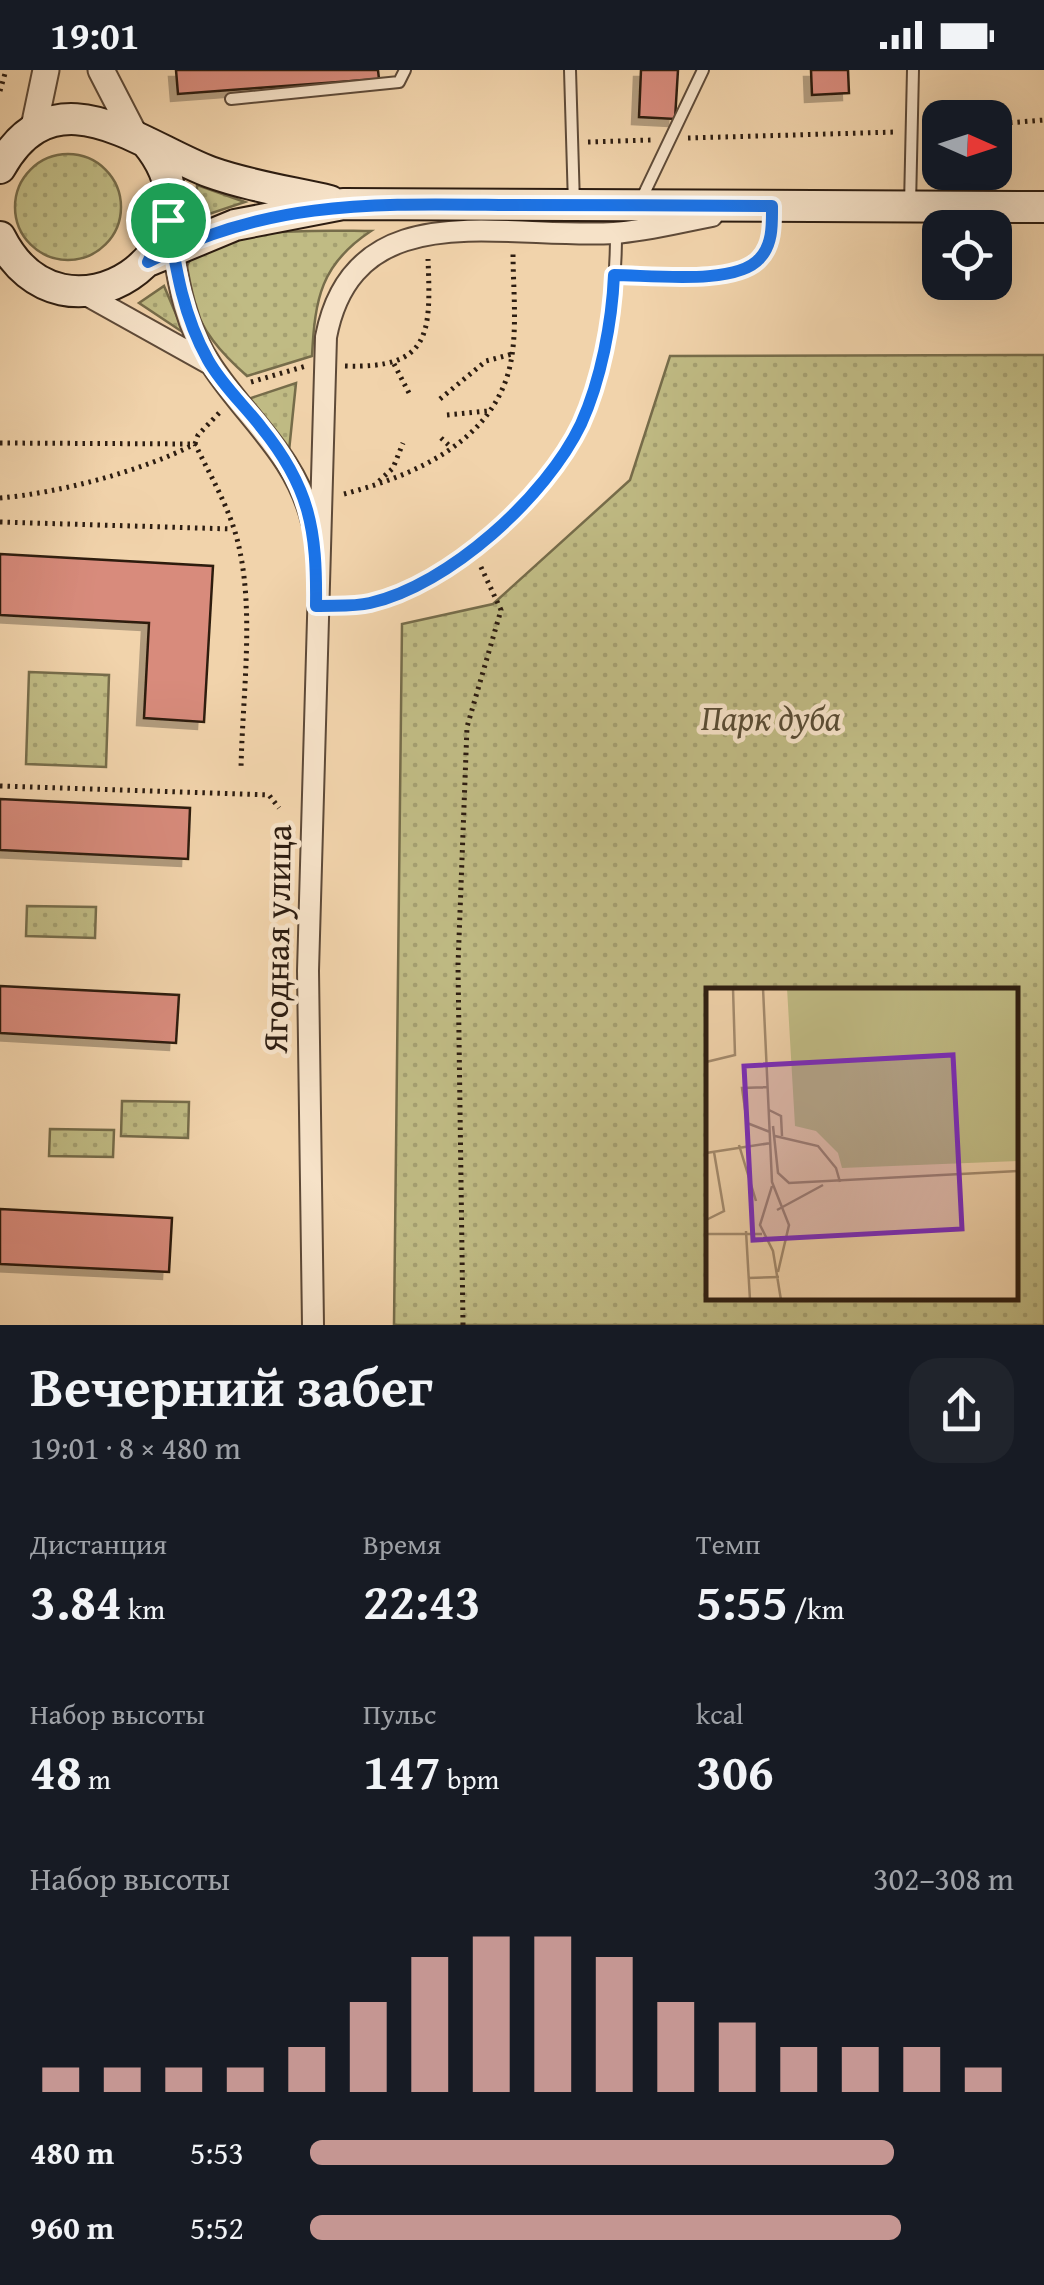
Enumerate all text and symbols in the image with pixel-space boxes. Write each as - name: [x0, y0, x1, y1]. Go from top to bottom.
- text: 19:01: [50, 7, 140, 63]
- north arrow: [922, 100, 1012, 190]
- map controls: [922, 100, 1012, 300]
- pin: [126, 178, 211, 263]
- icon: arrive: [141, 193, 196, 248]
- button: locate: [922, 210, 1012, 300]
- park label: Парк дуба: [701, 692, 841, 743]
- street label: Ягодная улица: [249, 824, 304, 1055]
- inset map: [706, 988, 1019, 1300]
- text: Вечерний забег: [30, 1346, 433, 1426]
- button: share: [909, 1358, 1014, 1463]
- text: 19:01 · 8 × 480 m: [30, 1424, 241, 1471]
- text: Дистанция: [30, 1523, 167, 1564]
- text: Время: [363, 1523, 441, 1564]
- text: Темп: [696, 1523, 761, 1564]
- text: 3.84: [30, 1564, 122, 1637]
- text: 22:43: [363, 1564, 481, 1637]
- text: 5:55: [696, 1564, 788, 1637]
- text: km: [122, 1588, 165, 1629]
- text: /km: [788, 1588, 844, 1629]
- text: Набор высоты: [30, 1693, 205, 1734]
- text: Пульс: [363, 1693, 436, 1734]
- text: kcal: [696, 1693, 744, 1734]
- text: 48: [30, 1734, 82, 1807]
- text: 147: [363, 1734, 441, 1807]
- text: 306: [696, 1734, 774, 1807]
- text: m: [82, 1758, 111, 1799]
- text: bpm: [441, 1758, 499, 1799]
- text: Набор высоты: [30, 1855, 230, 1902]
- text: 302–308 m: [873, 1855, 1014, 1902]
- text: 480 m: [30, 2129, 114, 2176]
- text: 5:53: [190, 2129, 244, 2176]
- text: 960 m: [30, 2204, 114, 2251]
- text: 5:52: [190, 2204, 244, 2251]

